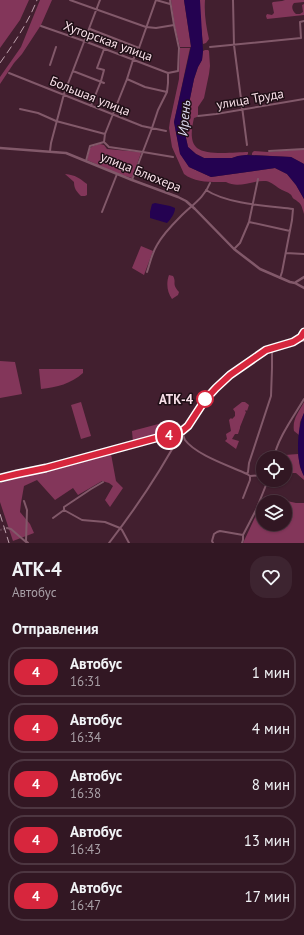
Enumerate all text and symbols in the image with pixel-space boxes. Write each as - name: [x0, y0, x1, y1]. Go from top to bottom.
- street label: Хуторская улица: [61, 17, 155, 65]
- street label: Большая улица: [47, 72, 133, 120]
- street label: улица Труда: [215, 85, 285, 113]
- water label: Ирень: [173, 99, 195, 137]
- street label: улица Блюхера: [98, 148, 184, 196]
- marker: АТК-4: [196, 390, 214, 408]
- place label: АТК-4: [159, 391, 194, 408]
- line badge: 4: [156, 422, 182, 448]
- text: 4: [165, 426, 173, 444]
- map controls: [256, 451, 292, 531]
- button: locate: [256, 451, 292, 487]
- button: layers: [256, 495, 292, 531]
- button: heart: [250, 556, 292, 598]
- text: АТК-4: [12, 557, 62, 581]
- text: Автобус: [12, 584, 57, 601]
- text: Отправления: [12, 619, 99, 638]
- text: Автобус: [70, 654, 122, 673]
- text: 4: [32, 663, 40, 681]
- text: 1 мин: [252, 663, 290, 682]
- text: 16:31: [70, 673, 101, 690]
- text: Автобус: [70, 710, 122, 729]
- text: 4: [32, 719, 40, 737]
- text: 4 мин: [252, 719, 290, 738]
- text: 16:34: [70, 729, 101, 746]
- text: Автобус: [70, 766, 122, 785]
- text: 4: [32, 775, 40, 793]
- text: 8 мин: [252, 775, 290, 794]
- text: 16:38: [70, 785, 101, 802]
- text: Автобус: [70, 822, 122, 841]
- text: 4: [32, 831, 40, 849]
- text: 13 мин: [244, 831, 290, 850]
- text: 16:43: [70, 841, 101, 858]
- text: Автобус: [70, 878, 122, 897]
- text: 4: [32, 887, 40, 905]
- text: 17 мин: [244, 887, 290, 906]
- text: 16:47: [70, 897, 101, 914]

